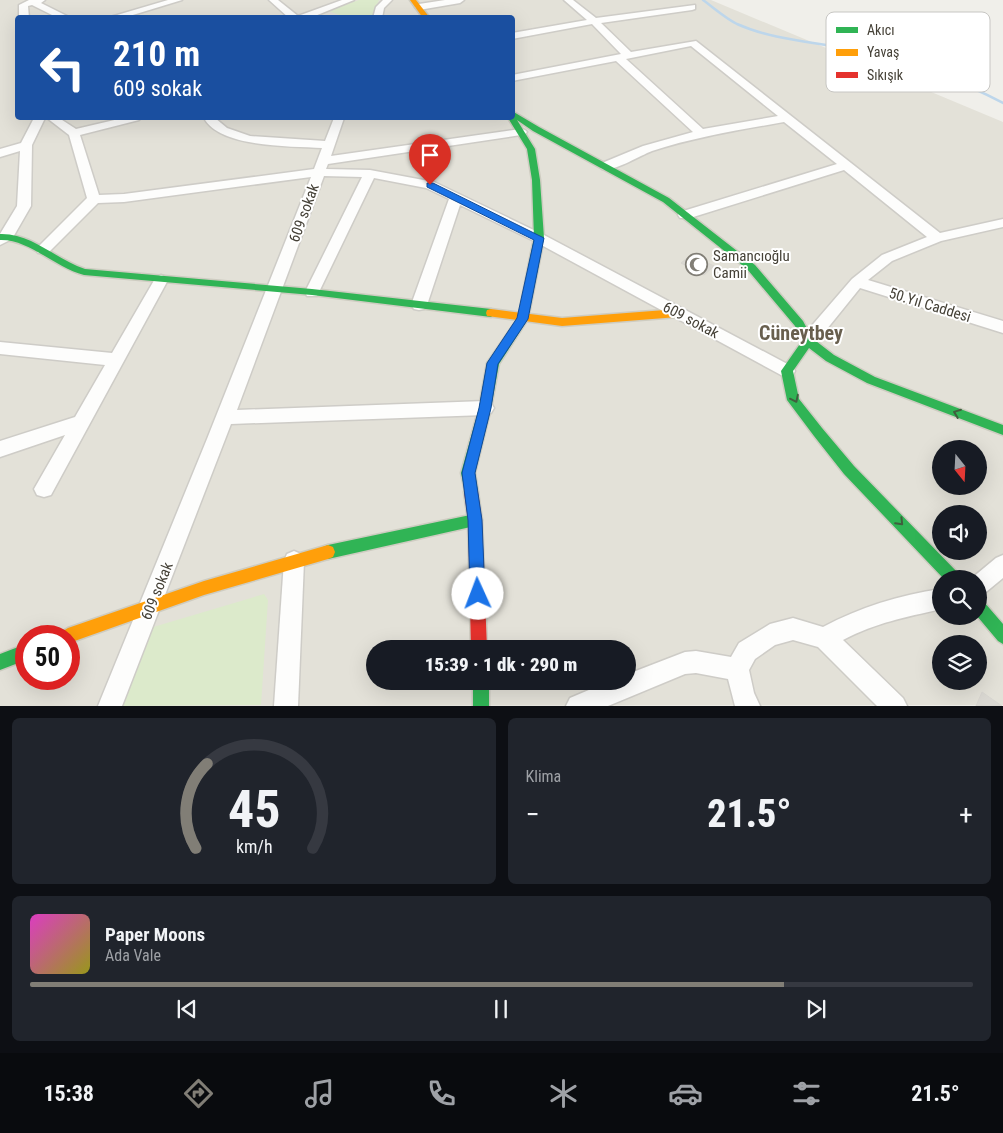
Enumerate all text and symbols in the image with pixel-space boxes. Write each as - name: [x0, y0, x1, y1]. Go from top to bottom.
- legend: [826, 12, 990, 92]
- text: Akıcı: [867, 22, 894, 38]
- text: 210 m: [113, 34, 200, 75]
- icon: left: [30, 35, 95, 100]
- text: Yavaş: [867, 44, 899, 60]
- text: Sıkışık: [867, 67, 904, 83]
- text: 609 sokak: [113, 76, 202, 101]
- pin: [409, 134, 451, 185]
- icon: arrive: [416, 141, 444, 169]
- street label: 609 sokak: [285, 181, 323, 245]
- place label: Samancıoğlu Camii: [713, 247, 790, 282]
- mosque icon: Samancıoğlu Camii: [685, 253, 709, 277]
- street label: 50.Yıl Caddesi: [887, 284, 973, 326]
- street label: 609 sokak: [660, 298, 722, 342]
- district label: Cüneytbey: [759, 321, 843, 345]
- one-way arrow: [788, 394, 798, 403]
- one-way arrow: [954, 408, 962, 418]
- north arrow: [932, 440, 988, 495]
- map controls: [932, 440, 987, 690]
- button: sound: [932, 505, 987, 560]
- one-way arrow: [894, 517, 903, 526]
- street label: 609 sokak: [137, 559, 177, 623]
- position arrow: [451, 567, 503, 619]
- button: search: [932, 570, 987, 625]
- speed limit sign: 50: [15, 625, 80, 690]
- button: layers: [932, 635, 987, 690]
- text: 15:39 · 1 dk · 290 m: [425, 653, 577, 676]
- text: Klima: [526, 767, 561, 786]
- text: 45: [227, 779, 280, 840]
- text: 21.5°: [707, 792, 791, 836]
- text: −: [526, 798, 540, 831]
- text: +: [959, 798, 973, 831]
- text: km/h: [235, 836, 272, 857]
- text: Paper Moons: [105, 923, 205, 946]
- text: Ada Vale: [105, 946, 161, 965]
- icon: previous: [173, 995, 201, 1023]
- icon: pause: [487, 995, 515, 1023]
- icon: next: [802, 995, 830, 1023]
- icon: directions: [181, 1076, 216, 1111]
- icon: music: [302, 1076, 337, 1111]
- icon: phone: [424, 1076, 459, 1111]
- icon: climate: [546, 1076, 581, 1111]
- icon: car: [668, 1076, 703, 1111]
- icon: filters: [789, 1076, 824, 1111]
- text: 15:38: [43, 1081, 94, 1106]
- text: 21.5°: [911, 1081, 960, 1106]

